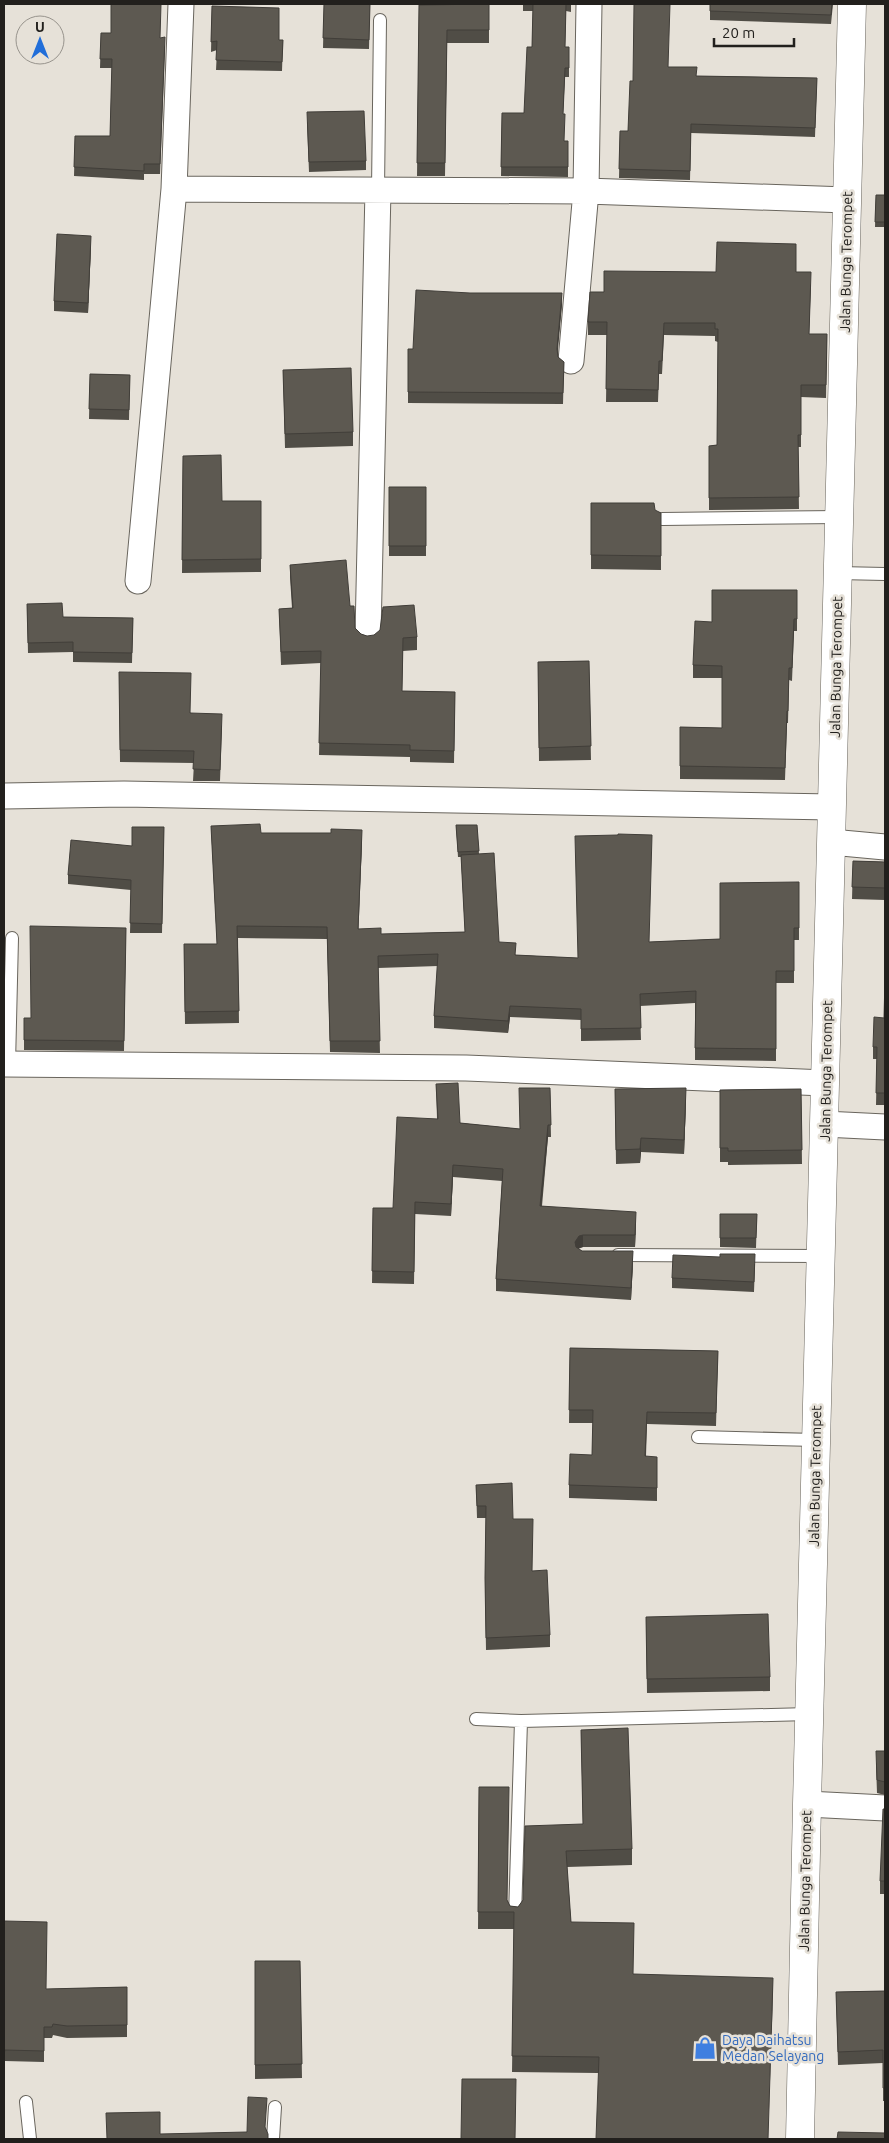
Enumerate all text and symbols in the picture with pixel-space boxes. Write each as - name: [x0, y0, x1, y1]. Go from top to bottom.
- north arrow: [15, 15, 65, 65]
- scale bar: [714, 15, 794, 47]
- text: U: [35, 19, 45, 35]
- text: 20 m: [722, 24, 755, 41]
- street label: Jalan Bunga Terompet: [837, 191, 855, 333]
- street label: Jalan Bunga Terompet: [827, 596, 845, 738]
- street label: Jalan Bunga Terompet: [817, 1000, 835, 1142]
- street label: Jalan Bunga Terompet: [806, 1405, 824, 1547]
- street label: Jalan Bunga Terompet: [796, 1810, 814, 1952]
- place label: Daya Daihatsu Medan Selayang: [722, 2032, 824, 2064]
- shop icon: Daya Daihatsu Medan Selayang: [692, 2035, 718, 2061]

